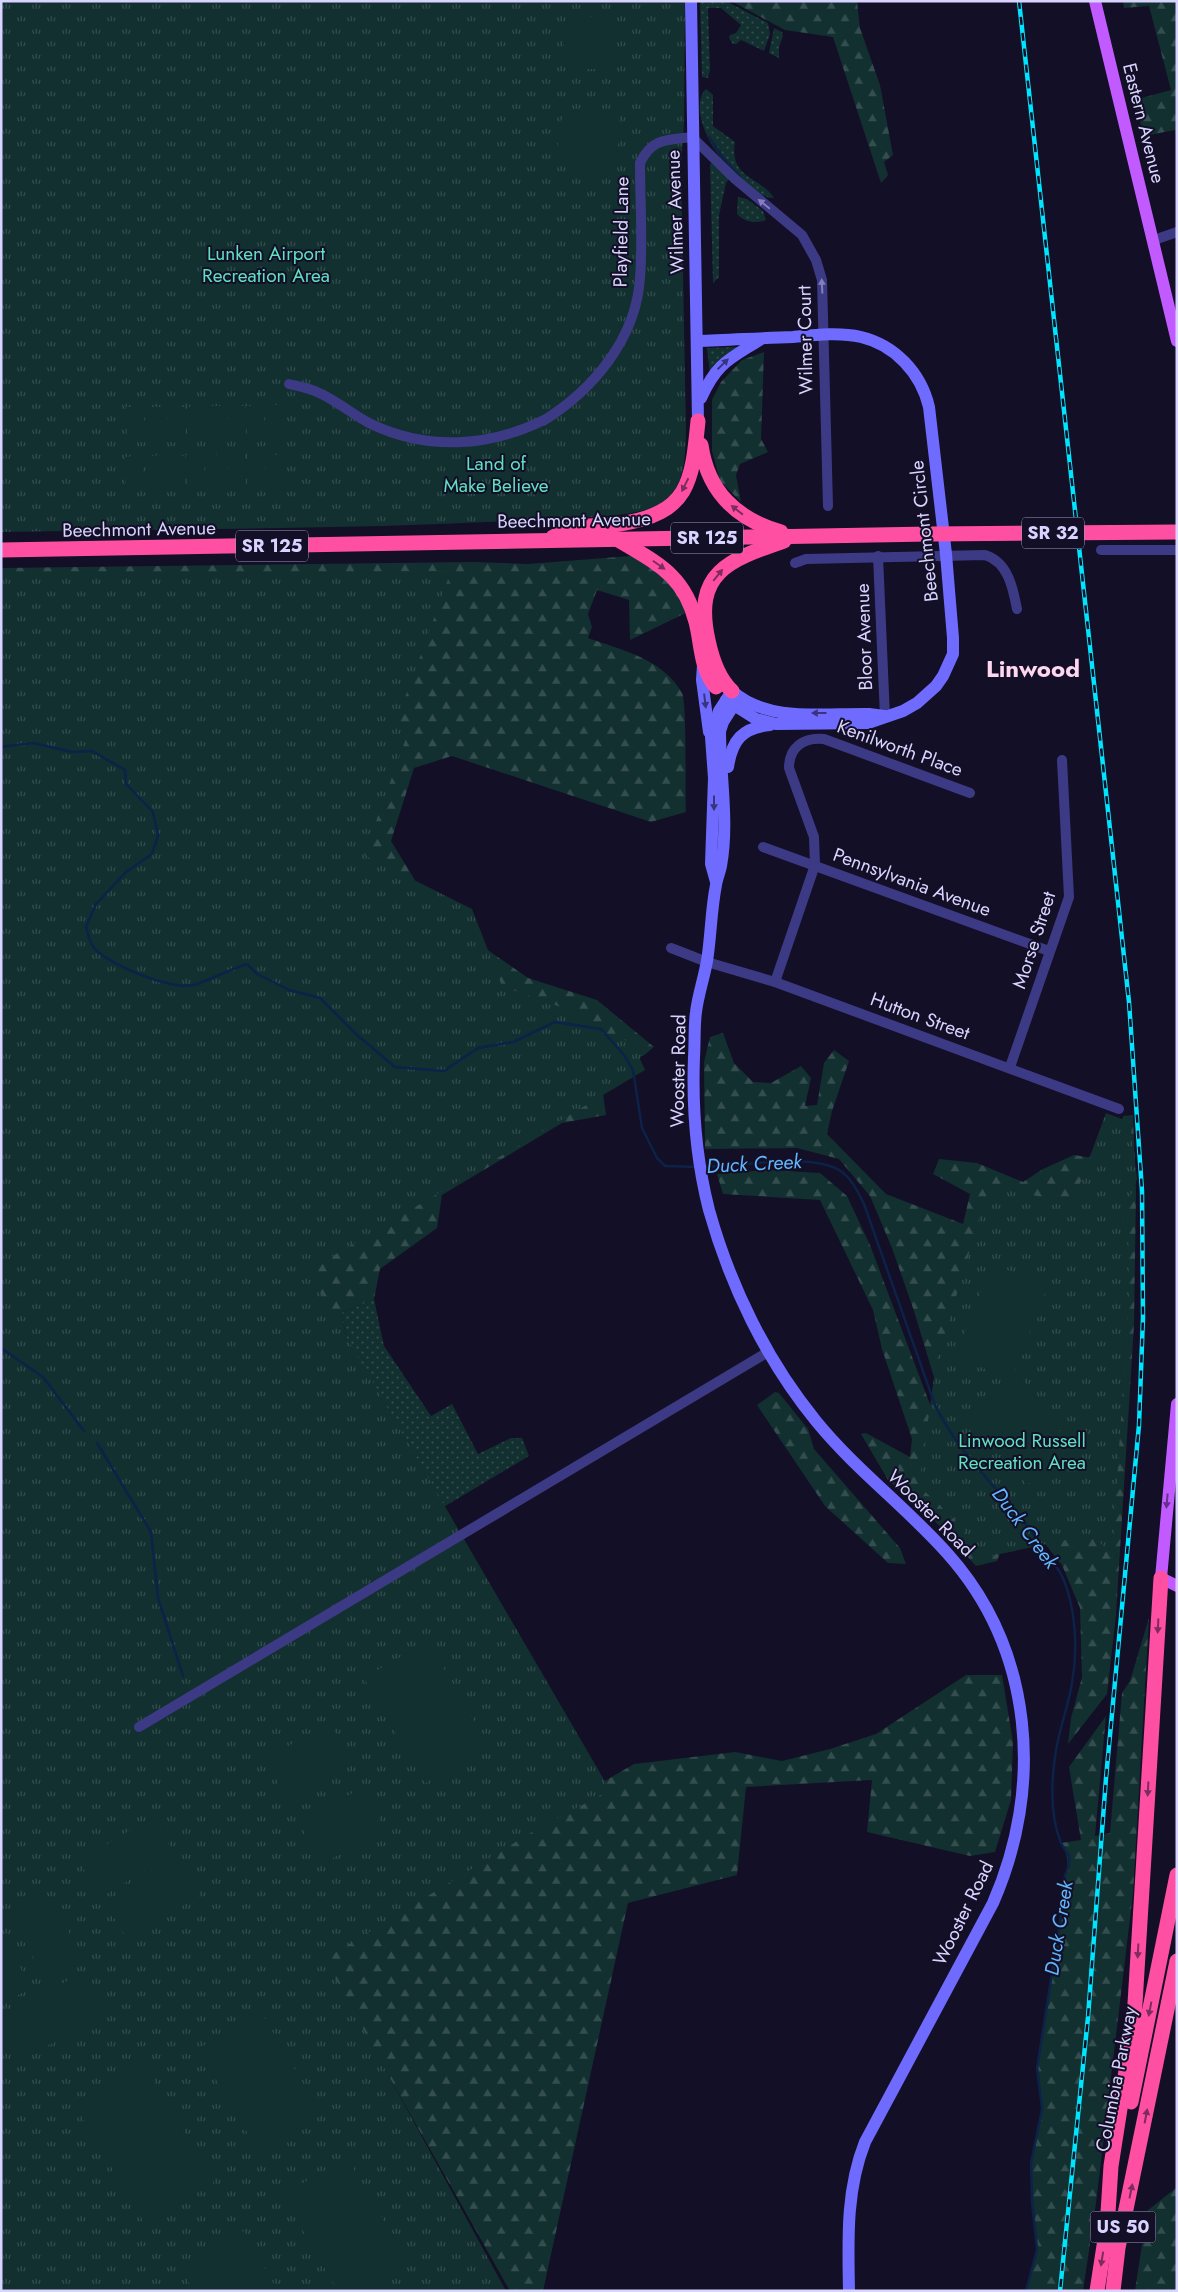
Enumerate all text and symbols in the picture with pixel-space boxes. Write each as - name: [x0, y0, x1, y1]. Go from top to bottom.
- street label: Eastern Avenue: [1116, 60, 1172, 186]
- street label: Wilmer Avenue: [659, 149, 691, 275]
- street label: Playfield Lane: [607, 176, 635, 288]
- one-way arrow: [757, 199, 771, 209]
- park label: Lunken Airport Recreation Area: [202, 240, 330, 289]
- one-way arrow: [818, 278, 826, 294]
- street label: Wilmer Court: [791, 285, 819, 395]
- one-way arrow: [717, 358, 729, 370]
- park label: Land of Make Believe: [443, 450, 549, 499]
- street label: Beechmont Circle: [903, 459, 945, 603]
- one-way arrow: [681, 478, 689, 493]
- street label: Beechmont Avenue: [497, 505, 651, 535]
- one-way arrow: [731, 505, 744, 516]
- street label: Beechmont Avenue: [62, 514, 216, 544]
- road number: SR 32: [1022, 518, 1084, 548]
- road number: SR 125: [671, 522, 743, 554]
- road number: SR 125: [236, 530, 308, 562]
- one-way arrow: [652, 560, 666, 570]
- one-way arrow: [712, 569, 723, 582]
- street label: Bloor Avenue: [849, 583, 879, 691]
- district label: Linwood: [986, 651, 1080, 686]
- one-way arrow: [701, 694, 709, 710]
- one-way arrow: [811, 709, 827, 717]
- street label: Kenilworth Place: [833, 713, 967, 783]
- one-way arrow: [709, 795, 717, 811]
- street label: Pennsylvania Avenue: [829, 841, 995, 923]
- street label: Morse Street: [1006, 888, 1063, 992]
- street label: Hutton Street: [866, 986, 974, 1047]
- street label: Wooster Road: [664, 1014, 692, 1128]
- water label: Duck Creek: [706, 1147, 804, 1181]
- park label: Linwood Russell Recreation Area: [958, 1427, 1086, 1476]
- street label: Wooster Road: [881, 1463, 981, 1563]
- water label: Duck Creek: [985, 1481, 1066, 1576]
- one-way arrow: [1162, 1493, 1170, 1509]
- one-way arrow: [1153, 1619, 1161, 1635]
- one-way arrow: [1144, 1781, 1152, 1797]
- street label: Wooster Road: [926, 1856, 1000, 1970]
- water label: Duck Creek: [1037, 1877, 1081, 1977]
- one-way arrow: [1134, 1943, 1142, 1959]
- one-way arrow: [1146, 2001, 1154, 2016]
- street label: Columbia Parkway: [1089, 2003, 1143, 2154]
- one-way arrow: [1143, 2108, 1151, 2124]
- one-way arrow: [1127, 2184, 1135, 2199]
- road number: US 50: [1090, 2212, 1156, 2242]
- one-way arrow: [1097, 2252, 1105, 2268]

